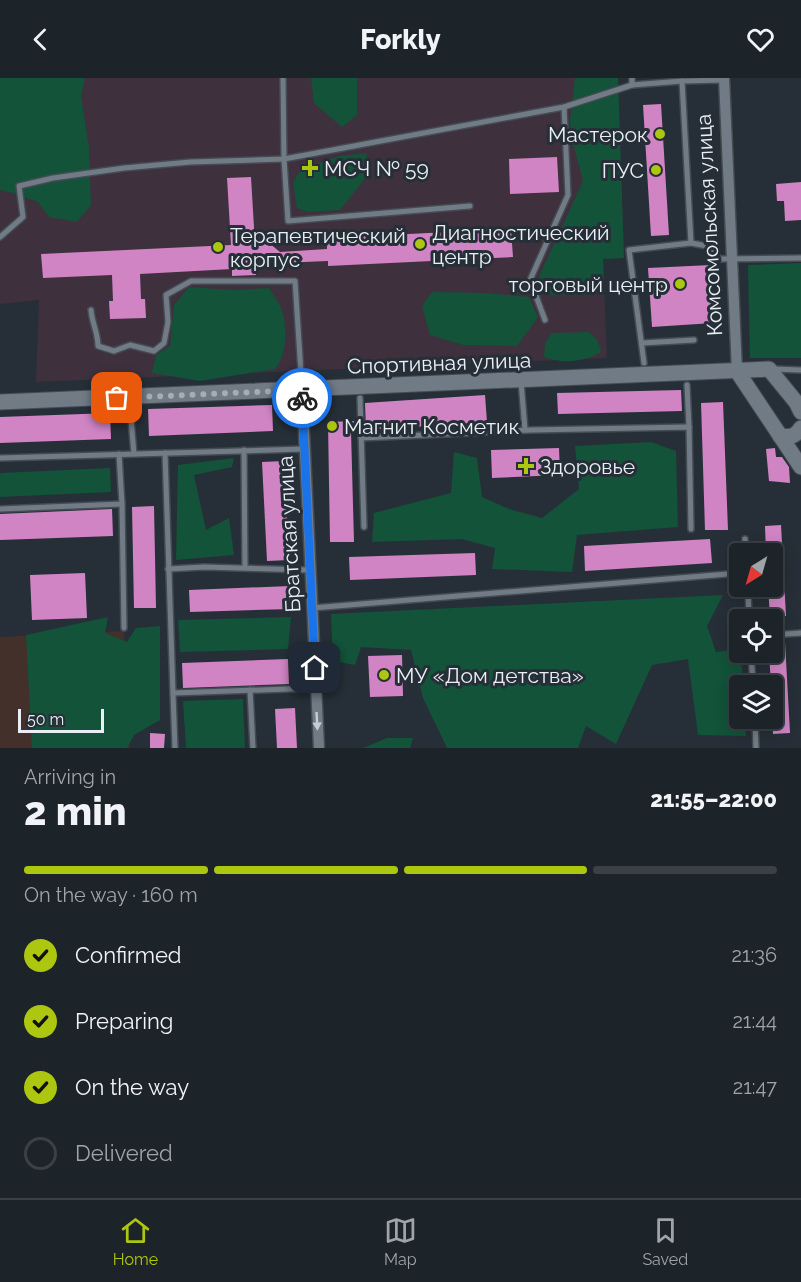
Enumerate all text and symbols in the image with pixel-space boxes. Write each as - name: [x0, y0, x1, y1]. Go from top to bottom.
- icon: back: [24, 23, 57, 56]
- icon: heart: [744, 23, 777, 56]
- text: Forkly: [360, 24, 441, 55]
- street label: Комсомольская улица: [691, 113, 727, 337]
- place label: Мастерок: [548, 122, 648, 147]
- marker: Мастерок: [653, 127, 667, 141]
- place label: МСЧ № 59: [324, 156, 429, 181]
- place label: ПУС: [602, 158, 644, 183]
- marker: МСЧ № 59: [301, 159, 319, 177]
- marker: ПУС: [649, 163, 663, 177]
- place label: Диагностический центр: [432, 220, 609, 269]
- place label: Терапевтический корпус: [230, 223, 406, 272]
- marker: Диагностический центр: [413, 237, 427, 251]
- marker: Терапевтический корпус: [211, 240, 225, 254]
- place label: торговый центр: [509, 272, 668, 297]
- marker: торговый центр: [673, 277, 687, 291]
- street label: Спортивная улица: [346, 347, 532, 379]
- courier: [272, 368, 332, 428]
- pin: [91, 372, 142, 423]
- icon: bag: [100, 381, 133, 414]
- icon: bike: [286, 382, 319, 415]
- place label: Магнит Косметик: [344, 414, 520, 439]
- marker: Магнит Косметик: [325, 419, 339, 433]
- place label: Здоровье: [540, 454, 635, 479]
- street label: Братская улица: [272, 455, 306, 613]
- marker: Здоровье: [517, 457, 535, 475]
- north arrow: [729, 543, 783, 597]
- map controls: [729, 543, 783, 729]
- button: locate: [729, 609, 783, 663]
- pin: [289, 642, 340, 693]
- icon: home: [298, 651, 331, 684]
- place label: МУ «Дом детства»: [396, 663, 584, 688]
- marker: МУ «Дом детства»: [377, 668, 391, 682]
- button: layers: [729, 675, 783, 729]
- scale bar: [18, 706, 104, 734]
- text: 50 m: [27, 710, 64, 729]
- one-way arrow: [313, 711, 322, 730]
- text: Arriving in: [24, 765, 116, 789]
- text: 21:55–22:00: [650, 786, 777, 812]
- text: 2 min: [24, 788, 127, 834]
- text: On the way · 160 m: [24, 883, 198, 907]
- icon: check: [24, 939, 57, 972]
- text: Confirmed: [75, 942, 182, 968]
- text: 21:36: [732, 943, 777, 967]
- icon: check: [24, 1005, 57, 1038]
- text: Preparing: [75, 1008, 173, 1034]
- text: 21:44: [732, 1009, 777, 1033]
- icon: check: [24, 1071, 57, 1104]
- text: On the way: [75, 1074, 189, 1100]
- text: 21:47: [733, 1075, 777, 1099]
- text: Delivered: [75, 1140, 173, 1166]
- tab: Home: [113, 1214, 158, 1269]
- tab: Map: [384, 1214, 417, 1269]
- tab: Saved: [642, 1214, 688, 1269]

